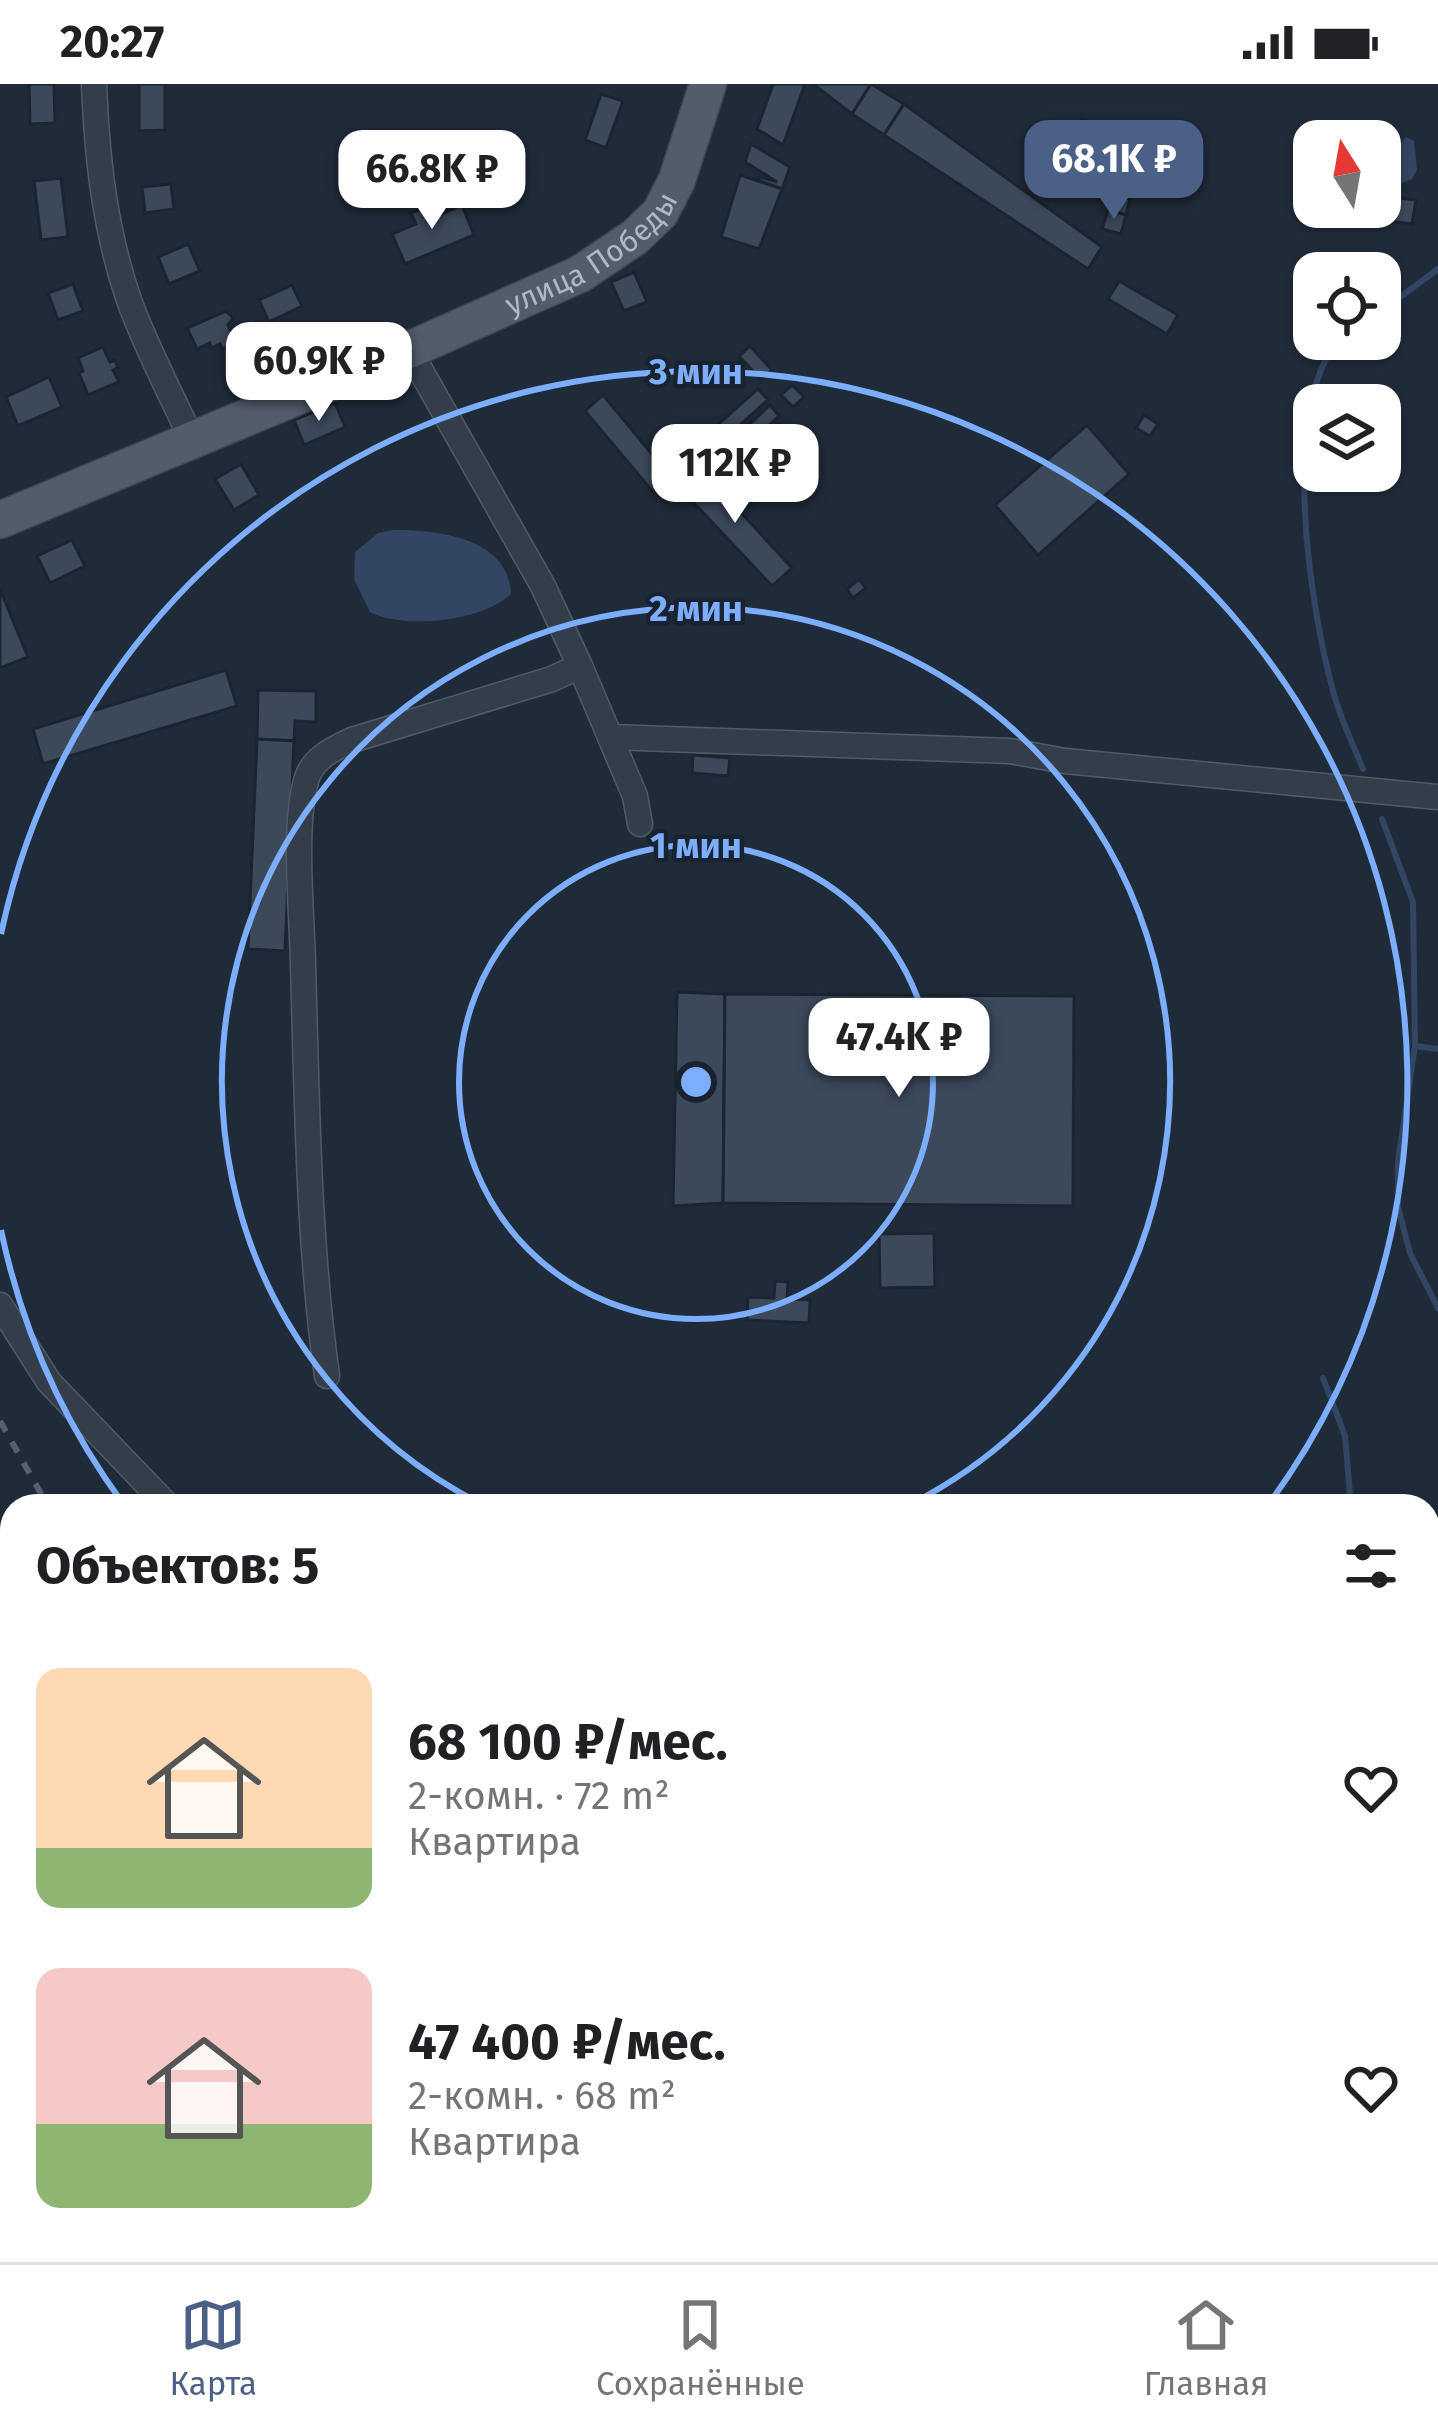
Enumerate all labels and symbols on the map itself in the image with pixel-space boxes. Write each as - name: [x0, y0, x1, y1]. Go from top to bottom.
- pin: 68.1K ₽: [1003, 120, 1225, 222]
- north arrow: [1293, 120, 1401, 228]
- pin: 66.8K ₽: [321, 130, 543, 232]
- street label: улица Победы: [500, 186, 686, 323]
- pin: 60.9K ₽: [208, 322, 430, 424]
- text: 3 мин: [648, 350, 743, 394]
- pin: 112K ₽: [637, 424, 833, 526]
- text: 2 мин: [649, 587, 743, 631]
- text: 1 мин: [650, 824, 742, 868]
- pin: 47.4K ₽: [788, 998, 1010, 1100]
- centre of rings: [675, 1061, 717, 1103]

